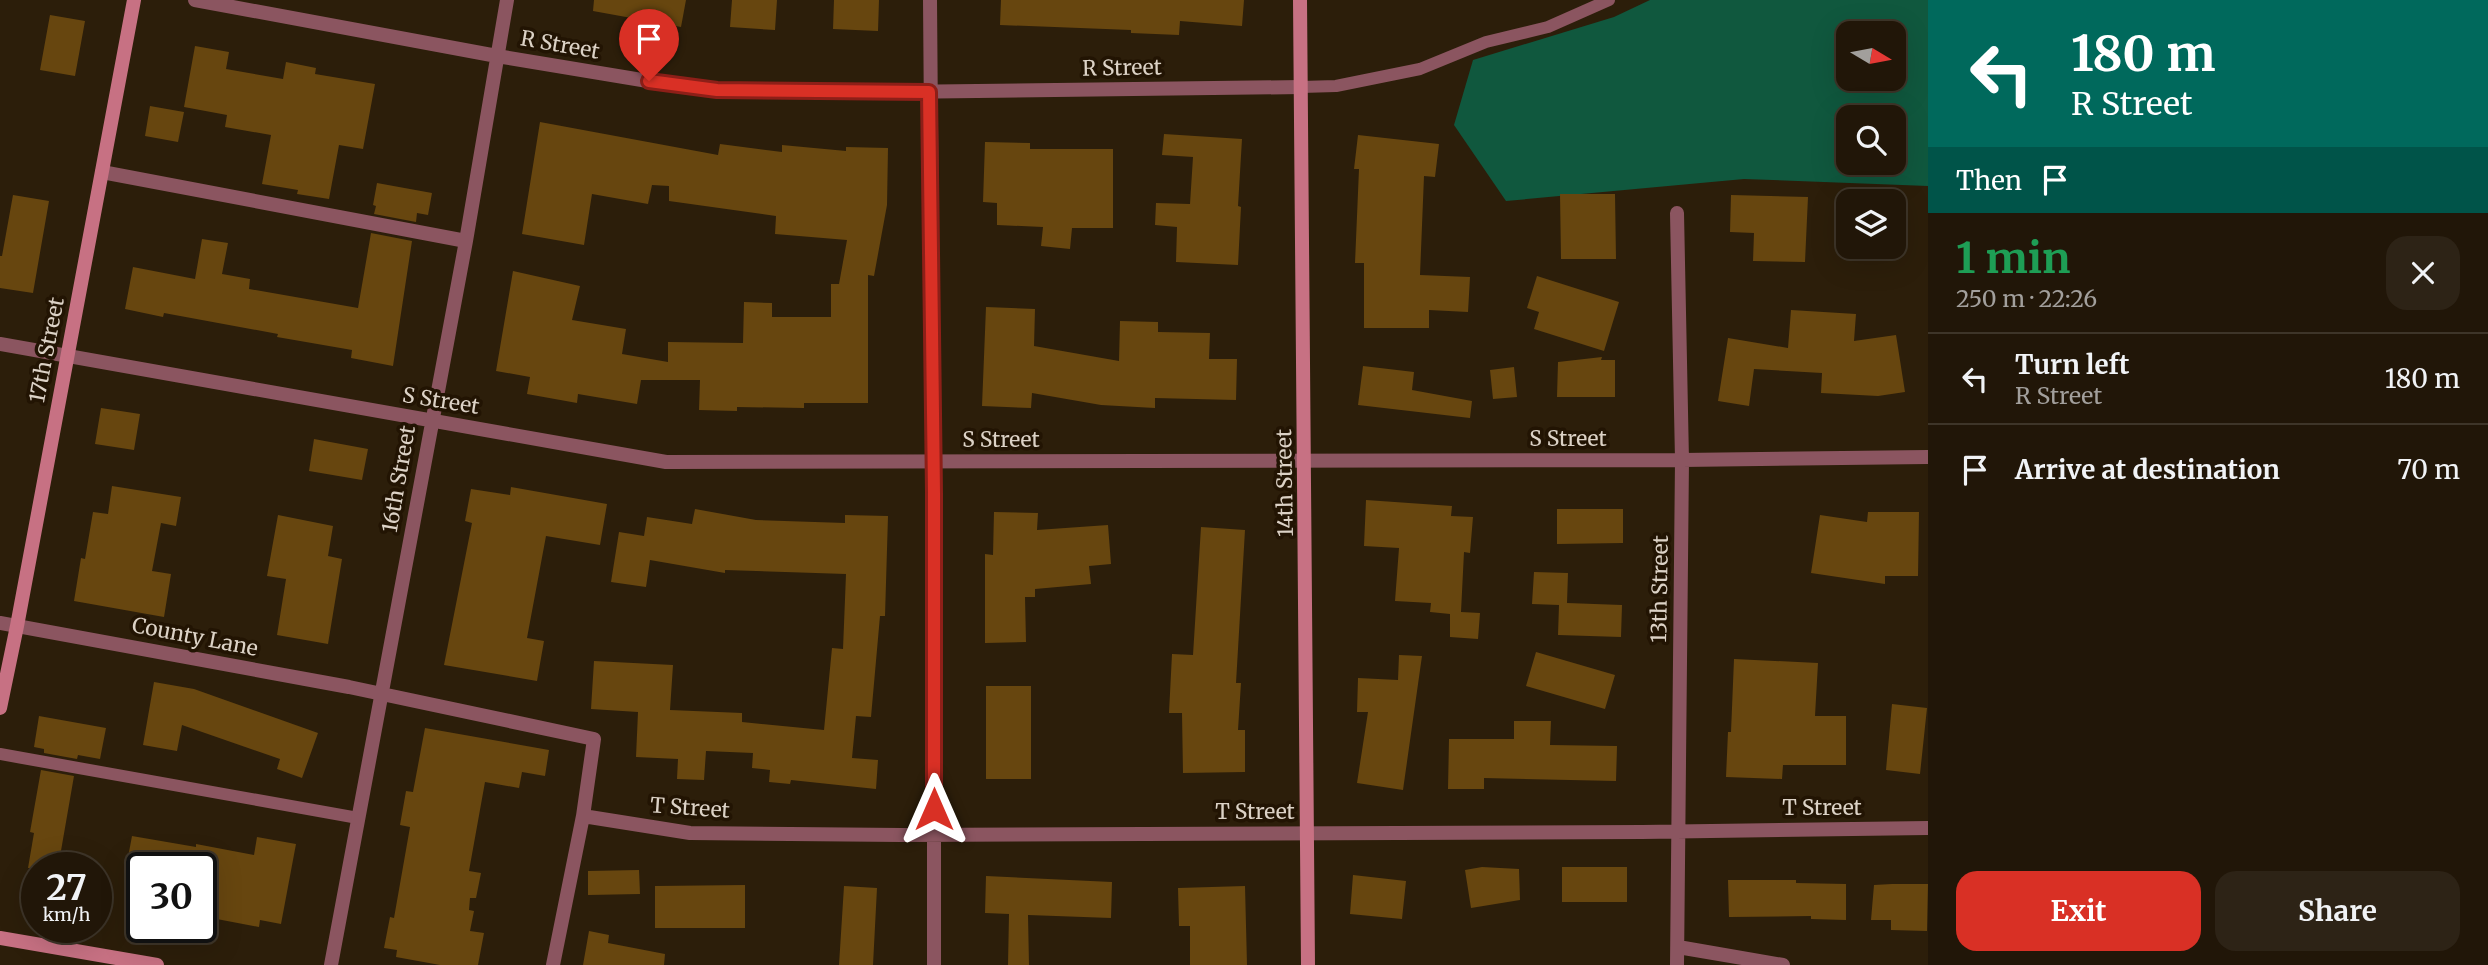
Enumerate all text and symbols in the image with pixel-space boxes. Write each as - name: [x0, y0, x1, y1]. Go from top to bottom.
- pin: [619, 9, 679, 81]
- icon: arrive: [630, 20, 668, 58]
- north arrow: [1836, 21, 1906, 91]
- map controls: [1836, 21, 1906, 259]
- text: 180 m: [2071, 23, 2216, 84]
- street label: R Street: [518, 24, 602, 65]
- icon: left: [1956, 28, 2047, 119]
- street label: R Street: [1082, 53, 1162, 82]
- text: R Street: [2071, 84, 2192, 124]
- button: search: [1836, 105, 1906, 175]
- icon: arrive: [2036, 161, 2074, 199]
- text: Then: [1956, 164, 2022, 197]
- button: layers: [1836, 189, 1906, 259]
- text: 1 min: [1956, 232, 2070, 284]
- button: close: [2386, 236, 2460, 310]
- text: 250 m · 22:26: [1956, 284, 2097, 313]
- street label: 17th Street: [23, 295, 70, 405]
- text: Turn left: [2015, 348, 2129, 381]
- icon: left: [1956, 360, 1994, 398]
- text: 180 m: [2385, 362, 2460, 395]
- street label: S Street: [401, 381, 481, 420]
- text: R Street: [2015, 381, 2102, 410]
- street label: 16th Street: [376, 423, 421, 535]
- street label: S Street: [1529, 425, 1607, 452]
- street label: S Street: [962, 426, 1040, 453]
- street label: 14th Street: [1270, 429, 1299, 537]
- icon: arrive: [1956, 451, 1994, 489]
- text: Arrive at destination: [2015, 453, 2280, 486]
- text: 70 m: [2397, 453, 2460, 486]
- street label: 13th Street: [1645, 535, 1674, 643]
- street label: County Lane: [130, 611, 260, 662]
- position arrow: [897, 772, 971, 846]
- street label: T Street: [649, 791, 731, 824]
- street label: T Street: [1782, 794, 1862, 821]
- street label: T Street: [1215, 798, 1295, 825]
- speed limit sign: 30: [126, 852, 217, 943]
- text: 27: [46, 866, 87, 910]
- button: Exit: [1956, 871, 2201, 951]
- button: Share: [2215, 871, 2460, 951]
- text: km/h: [43, 903, 90, 926]

